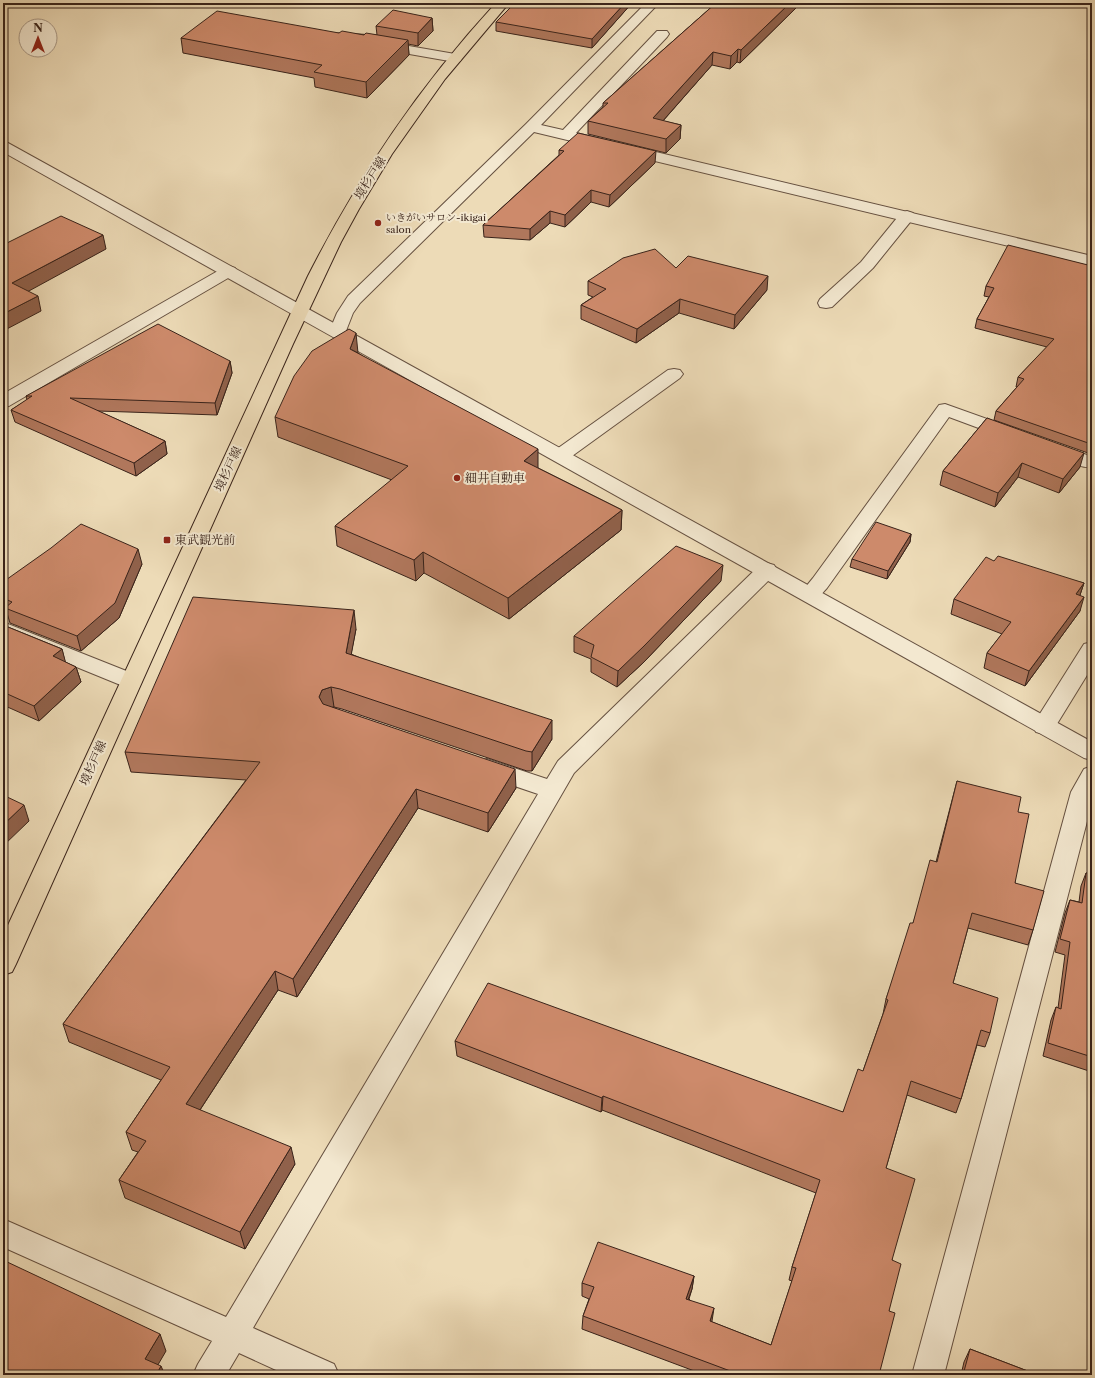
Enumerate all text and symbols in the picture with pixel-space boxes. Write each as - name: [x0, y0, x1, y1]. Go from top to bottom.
- north arrow: [18, 18, 58, 58]
- text: N: [33, 21, 43, 35]
- street label: 境杉戸線: [350, 153, 389, 202]
- place label: いきがいサロン-ikigai salon: [386, 211, 486, 236]
- marker: いきがいサロン-ikigai salon: [373, 218, 383, 228]
- street label: 境杉戸線: [211, 444, 244, 494]
- place label: 細井自動車: [465, 470, 525, 485]
- marker: 細井自動車: [452, 473, 462, 483]
- place label: 東武観光前: [175, 532, 235, 547]
- marker: 東武観光前: [162, 535, 172, 545]
- street label: 境杉戸線: [76, 738, 109, 788]

